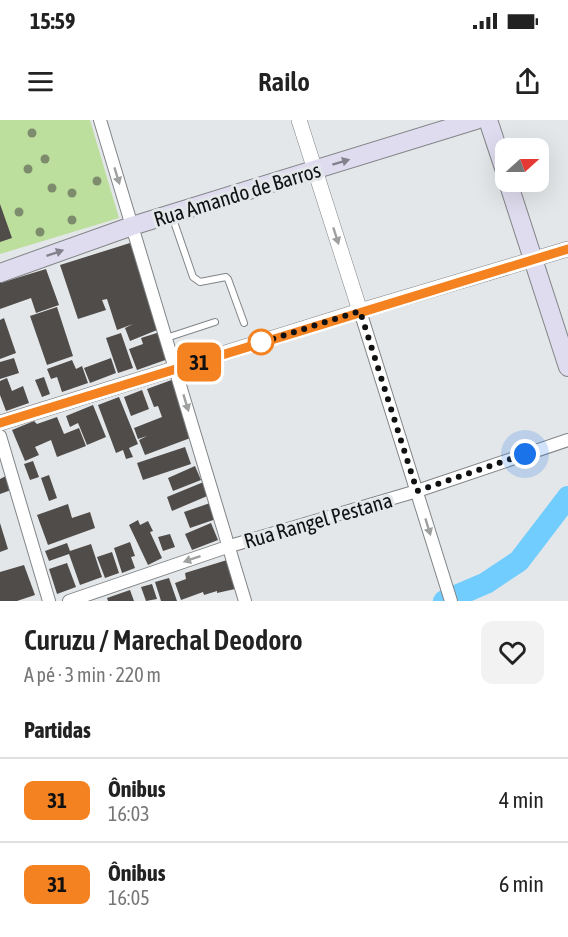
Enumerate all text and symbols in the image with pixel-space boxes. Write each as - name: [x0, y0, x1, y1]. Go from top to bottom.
- text: 15:59: [30, 8, 75, 34]
- icon: menu: [24, 65, 57, 98]
- icon: share: [511, 65, 544, 98]
- text: Railo: [258, 66, 310, 97]
- north arrow: [495, 138, 549, 192]
- map controls: [495, 138, 549, 192]
- street label: Rua Amando de Barros: [151, 157, 323, 231]
- one-way arrow: [332, 157, 350, 166]
- one-way arrow: [113, 167, 122, 185]
- one-way arrow: [332, 227, 341, 245]
- one-way arrow: [46, 248, 64, 258]
- unlabelled marker: [248, 329, 274, 355]
- line badge: 31: [172, 342, 226, 382]
- text: 31: [189, 350, 209, 374]
- one-way arrow: [181, 394, 191, 412]
- your location: [510, 439, 540, 469]
- street label: Rua Rangel Pestana: [241, 487, 395, 553]
- one-way arrow: [424, 518, 433, 536]
- one-way arrow: [183, 555, 201, 564]
- button: heart: [481, 621, 544, 684]
- text: Curuzu / Marechal Deodoro: [24, 624, 303, 656]
- text: A pé · 3 min · 220 m: [24, 663, 161, 686]
- text: Partidas: [24, 717, 91, 743]
- text: Ônibus: [108, 776, 165, 802]
- text: 4 min: [499, 787, 544, 813]
- text: 31: [47, 788, 67, 812]
- text: 16:03: [108, 802, 150, 825]
- text: Ônibus: [108, 860, 165, 886]
- text: 6 min: [499, 871, 544, 897]
- text: 31: [47, 872, 67, 896]
- text: 16:05: [108, 886, 150, 909]

